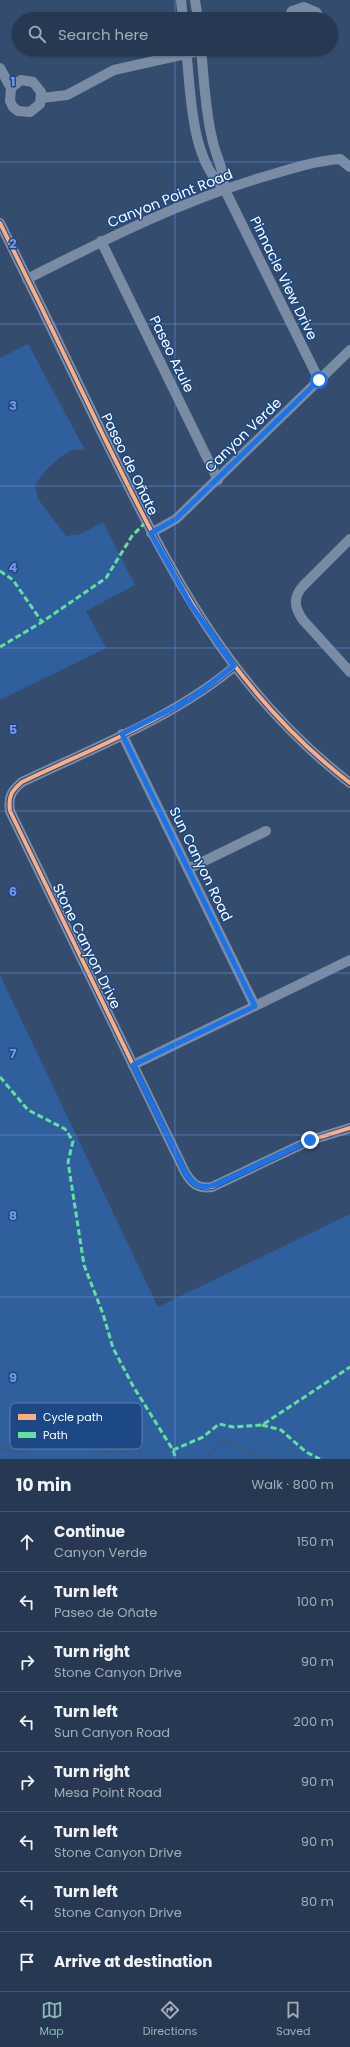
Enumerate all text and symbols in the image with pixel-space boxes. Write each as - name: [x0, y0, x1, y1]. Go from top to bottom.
- search box: [12, 12, 338, 56]
- icon: search: [26, 23, 48, 45]
- text: Search here: [58, 24, 148, 45]
- text: 1: [11, 72, 15, 91]
- street label: Canyon Point Road: [104, 164, 236, 232]
- street label: Pinnacle View Drive: [245, 213, 323, 343]
- text: 2: [9, 234, 17, 253]
- street label: Paseo Azule: [145, 312, 199, 396]
- route start: [310, 371, 328, 389]
- street label: Canyon Verde: [200, 393, 286, 477]
- text: 3: [9, 396, 17, 415]
- street label: Paseo de Oñate: [97, 410, 164, 519]
- text: 4: [9, 558, 18, 577]
- text: 5: [9, 720, 17, 739]
- street label: Sun Canyon Road: [165, 803, 237, 925]
- street label: Stone Canyon Drive: [48, 880, 126, 1012]
- text: 6: [9, 882, 17, 901]
- text: 7: [10, 1044, 17, 1063]
- route end: [301, 1131, 319, 1149]
- text: 8: [9, 1206, 17, 1225]
- text: 9: [9, 1368, 17, 1387]
- legend: [10, 1403, 142, 1449]
- text: Cycle path: [43, 1409, 103, 1425]
- text: Path: [43, 1427, 68, 1443]
- text: 10 min: [16, 1473, 72, 1497]
- text: Walk · 800 m: [252, 1475, 334, 1494]
- text: Continue: [54, 1521, 125, 1542]
- icon: ahead: [16, 1531, 38, 1553]
- text: 150 m: [297, 1532, 334, 1551]
- text: Canyon Verde: [54, 1543, 147, 1562]
- text: Turn left: [54, 1581, 118, 1602]
- icon: left: [16, 1591, 38, 1613]
- text: 100 m: [297, 1592, 334, 1611]
- text: Paseo de Oñate: [54, 1603, 157, 1622]
- text: Turn right: [54, 1641, 130, 1662]
- icon: right: [16, 1651, 38, 1673]
- text: 90 m: [301, 1652, 334, 1671]
- text: Stone Canyon Drive: [54, 1663, 182, 1682]
- text: Turn left: [54, 1701, 118, 1722]
- icon: left: [16, 1711, 38, 1733]
- text: 200 m: [293, 1712, 334, 1731]
- text: Sun Canyon Road: [54, 1723, 170, 1742]
- text: Turn right: [54, 1761, 130, 1782]
- icon: right: [16, 1771, 38, 1793]
- text: 90 m: [301, 1772, 334, 1791]
- text: Mesa Point Road: [54, 1783, 162, 1802]
- text: Turn left: [54, 1821, 118, 1842]
- icon: left: [16, 1831, 38, 1853]
- text: 90 m: [301, 1832, 334, 1851]
- text: Stone Canyon Drive: [54, 1843, 182, 1862]
- text: Turn left: [54, 1881, 118, 1902]
- icon: left: [16, 1891, 38, 1913]
- text: 80 m: [301, 1892, 334, 1911]
- text: Stone Canyon Drive: [54, 1903, 182, 1922]
- icon: arrive: [16, 1951, 38, 1973]
- text: Arrive at destination: [54, 1951, 212, 1972]
- tab: Map: [39, 1999, 64, 2040]
- tab: Directions: [143, 1999, 197, 2040]
- tab: Saved: [276, 1999, 311, 2040]

